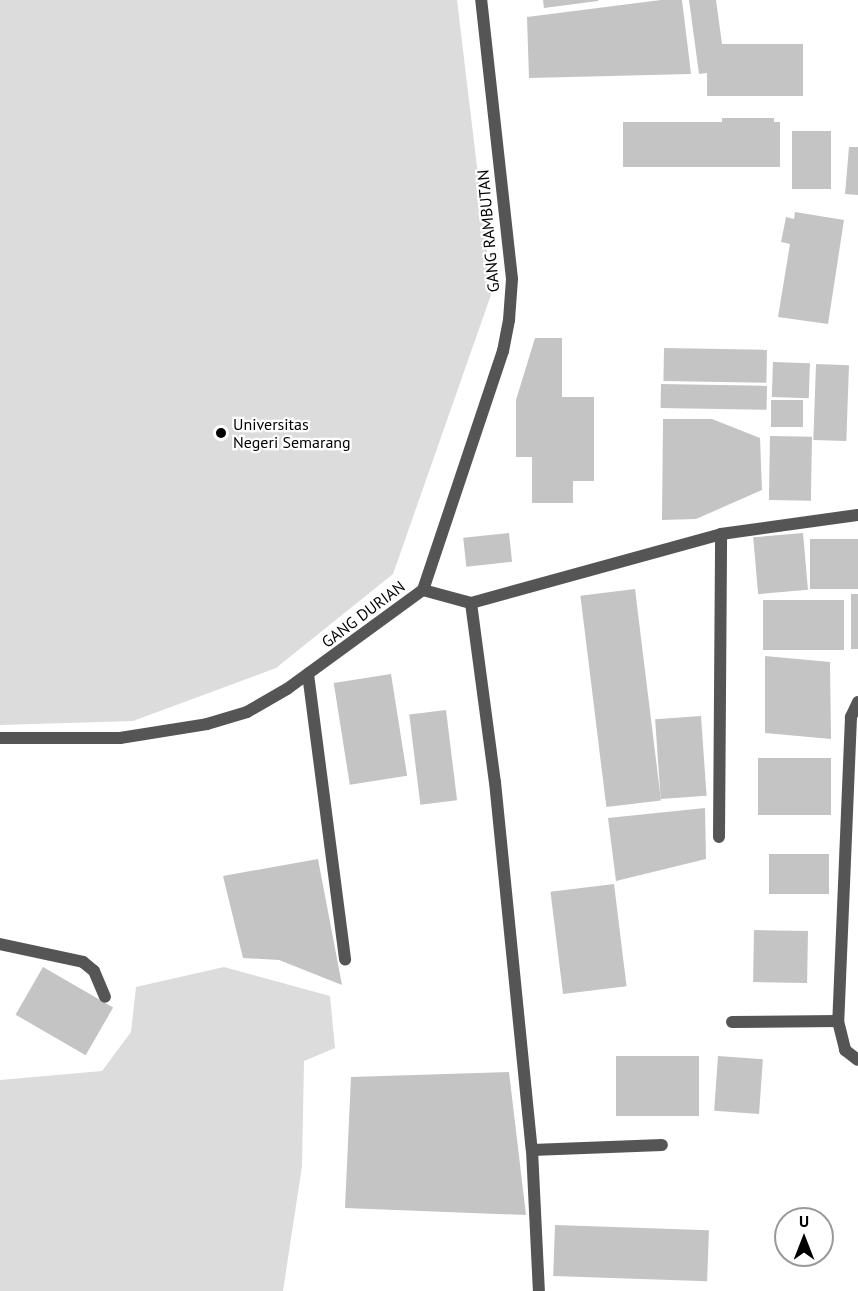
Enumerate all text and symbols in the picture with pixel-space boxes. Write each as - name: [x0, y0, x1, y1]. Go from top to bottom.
- street label: GANG RAMBUTAN: [473, 169, 503, 293]
- place label: Universitas Negeri Semarang: [233, 414, 351, 452]
- marker: Universitas Negeri Semarang: [214, 426, 228, 440]
- street label: GANG DURIAN: [318, 576, 408, 652]
- north arrow: [774, 1207, 834, 1267]
- text: U: [799, 1211, 809, 1231]

